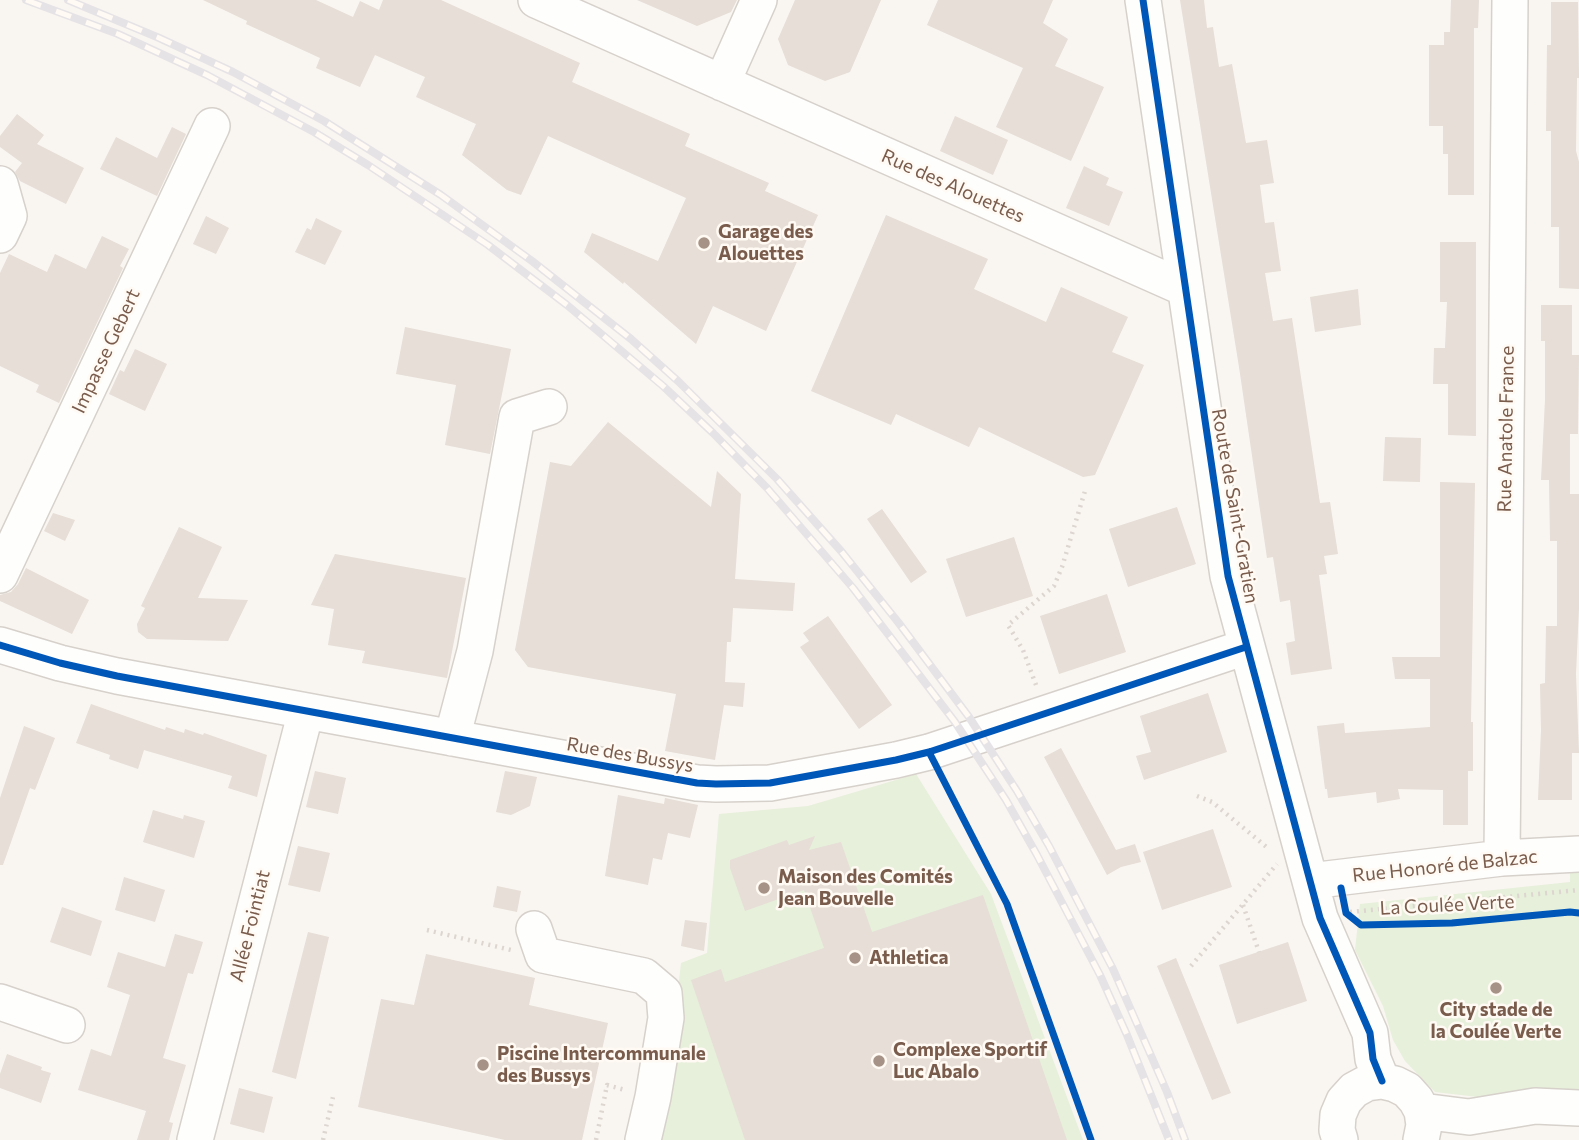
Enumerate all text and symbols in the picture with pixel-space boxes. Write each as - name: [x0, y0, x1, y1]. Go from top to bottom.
- street label: Rue des Alouettes: [878, 144, 1028, 228]
- place label: Garage des Alouettes: [718, 221, 813, 265]
- marker: Garage des Alouettes: [696, 235, 712, 251]
- street label: Impasse Gebert: [67, 285, 145, 417]
- street label: Rue Anatole France: [1493, 346, 1519, 512]
- street label: Route de Saint-Gratien: [1207, 407, 1263, 605]
- street label: Rue des Bussys: [565, 733, 695, 777]
- street label: Rue Honoré de Balzac: [1351, 845, 1539, 887]
- place label: Maison des Comités Jean Bouvelle: [778, 866, 953, 910]
- street label: Allée Fointiat: [225, 868, 275, 984]
- marker: Maison des Comités Jean Bouvelle: [756, 880, 772, 896]
- street label: La Coulée Verte: [1379, 890, 1515, 920]
- place label: Athletica: [869, 947, 949, 969]
- marker: Athletica: [847, 950, 863, 966]
- marker: City stade de la Coulée Verte: [1488, 980, 1504, 996]
- place label: City stade de la Coulée Verte: [1431, 999, 1561, 1043]
- place label: Complexe Sportif Luc Abalo: [893, 1039, 1047, 1083]
- place label: Piscine Intercommunale des Bussys: [497, 1043, 706, 1087]
- marker: Complexe Sportif Luc Abalo: [871, 1053, 887, 1069]
- marker: Piscine Intercommunale des Bussys: [475, 1057, 491, 1073]

